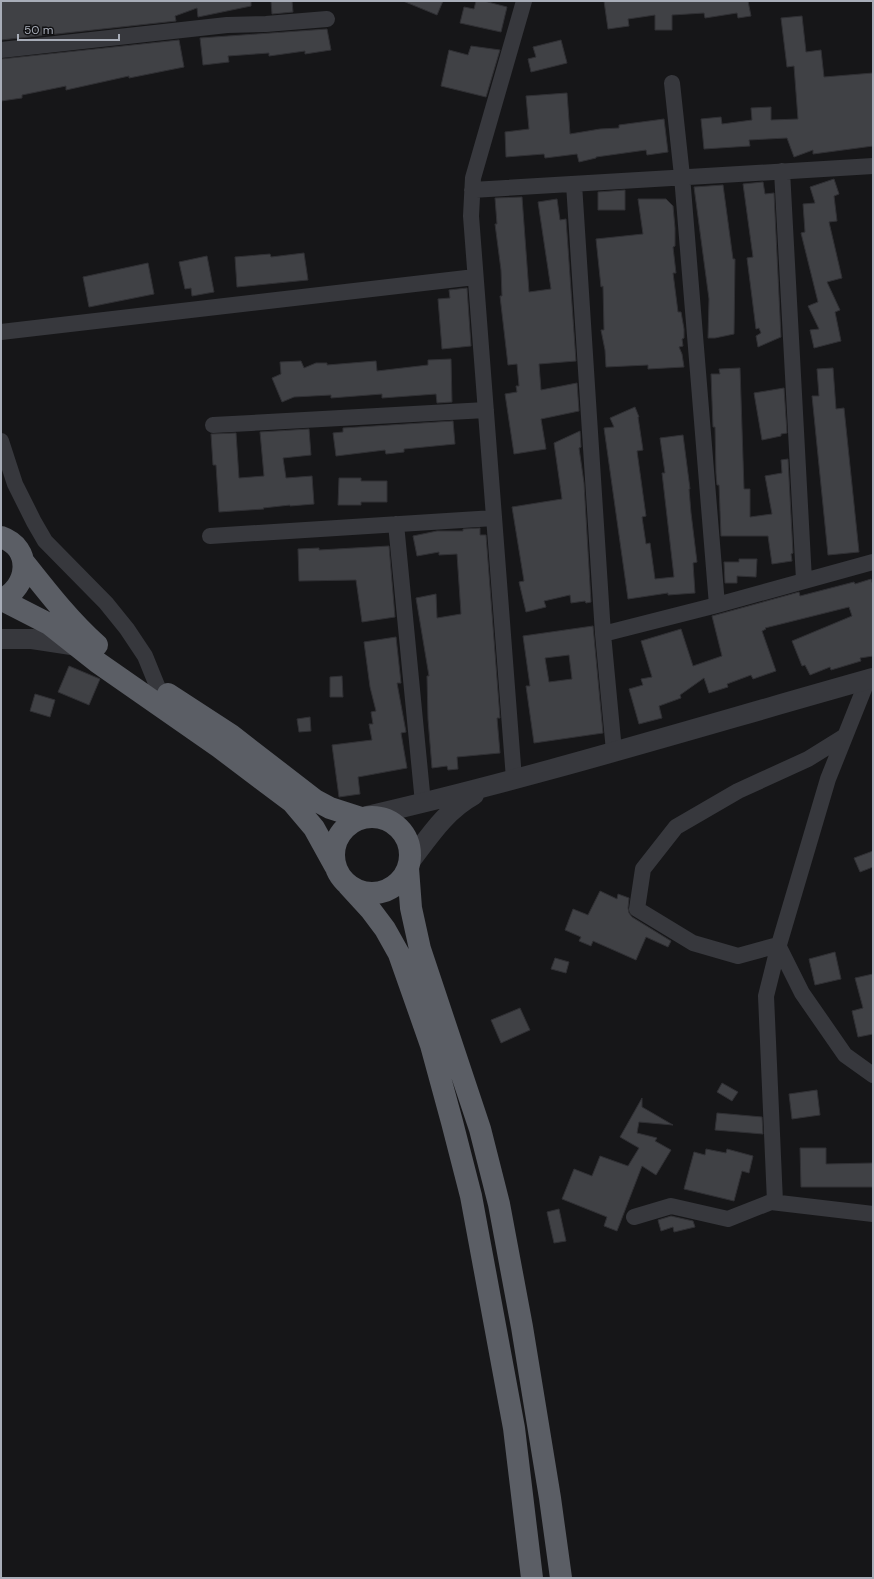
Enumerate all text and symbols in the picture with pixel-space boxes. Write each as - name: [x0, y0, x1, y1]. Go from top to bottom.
- scale bar: [18, 16, 119, 42]
- text: 50 m: [24, 22, 53, 38]

